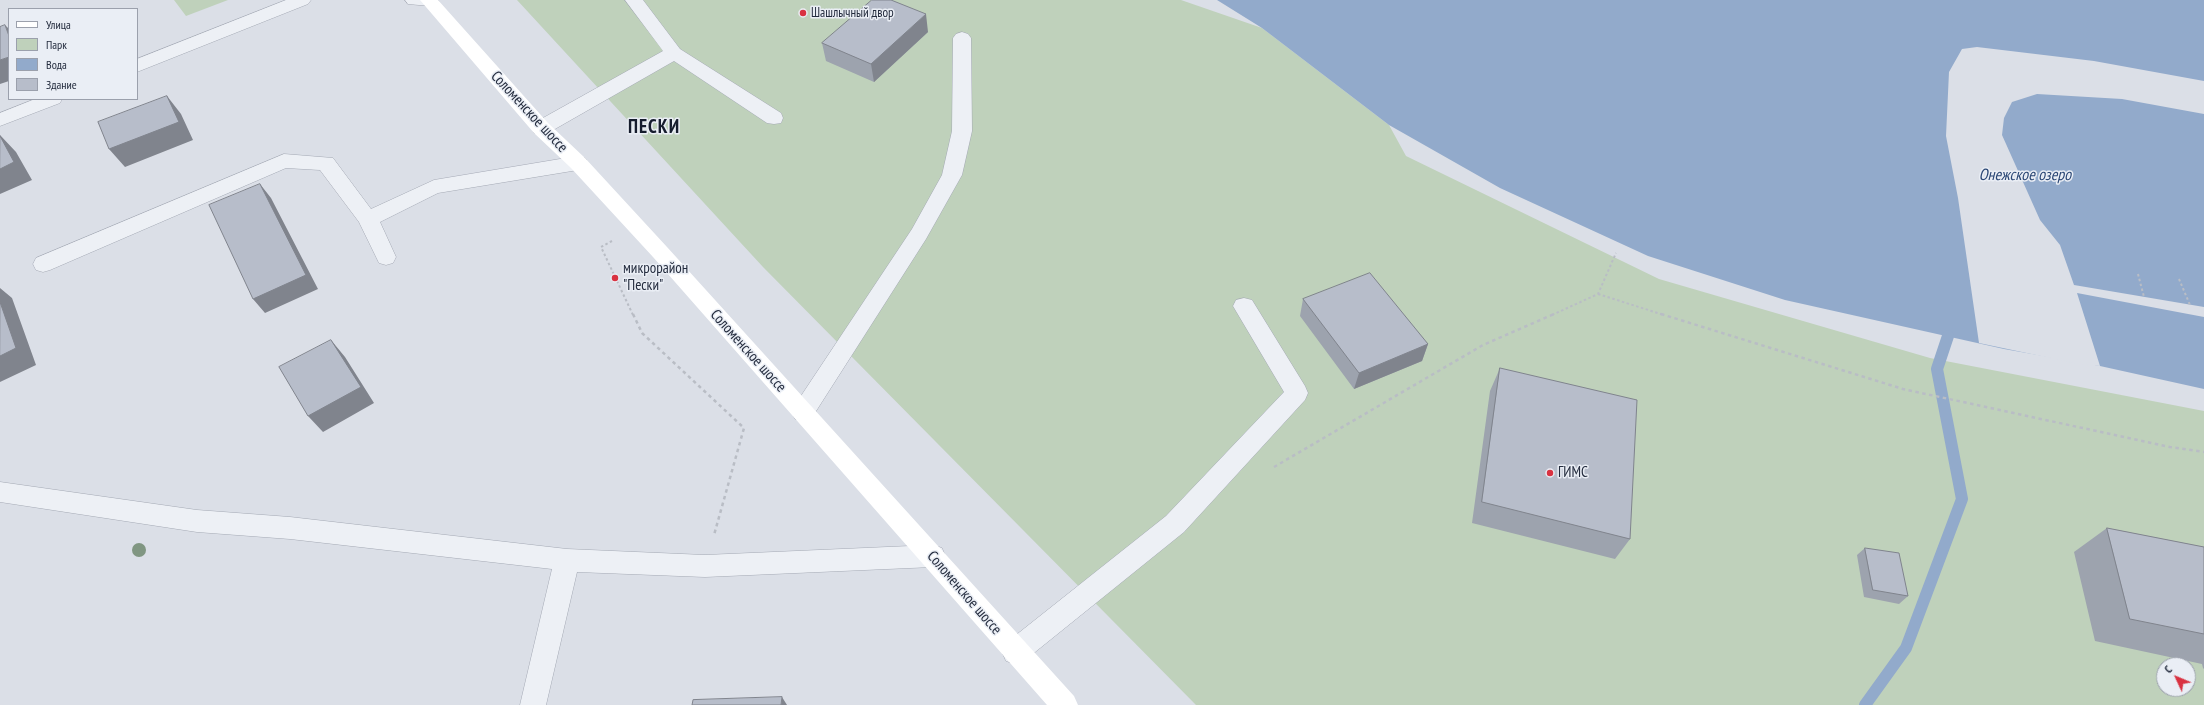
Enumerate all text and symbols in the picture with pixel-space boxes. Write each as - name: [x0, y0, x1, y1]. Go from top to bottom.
- place label: Шашлычный двор: [811, 5, 894, 21]
- legend: [8, 8, 138, 100]
- marker: Шашлычный двор: [798, 8, 808, 18]
- text: Улица: [46, 17, 71, 32]
- text: Парк: [46, 37, 67, 52]
- text: Вода: [46, 57, 67, 72]
- street label: Соломенское шоссе: [487, 68, 571, 156]
- text: Здание: [46, 77, 77, 92]
- district label: ПЕСКИ: [628, 117, 680, 139]
- water label: Онежское озеро: [1979, 165, 2071, 185]
- place label: микрорайон "Пески": [623, 260, 688, 295]
- marker: микрорайон "Пески": [610, 273, 620, 283]
- street label: Соломенское шоссе: [706, 306, 790, 396]
- place label: ГИМС: [1558, 464, 1588, 482]
- marker: ГИМС: [1545, 468, 1555, 478]
- street label: Соломенское шоссе: [923, 548, 1005, 638]
- north arrow: [2156, 657, 2196, 697]
- text: С: [2161, 663, 2175, 676]

